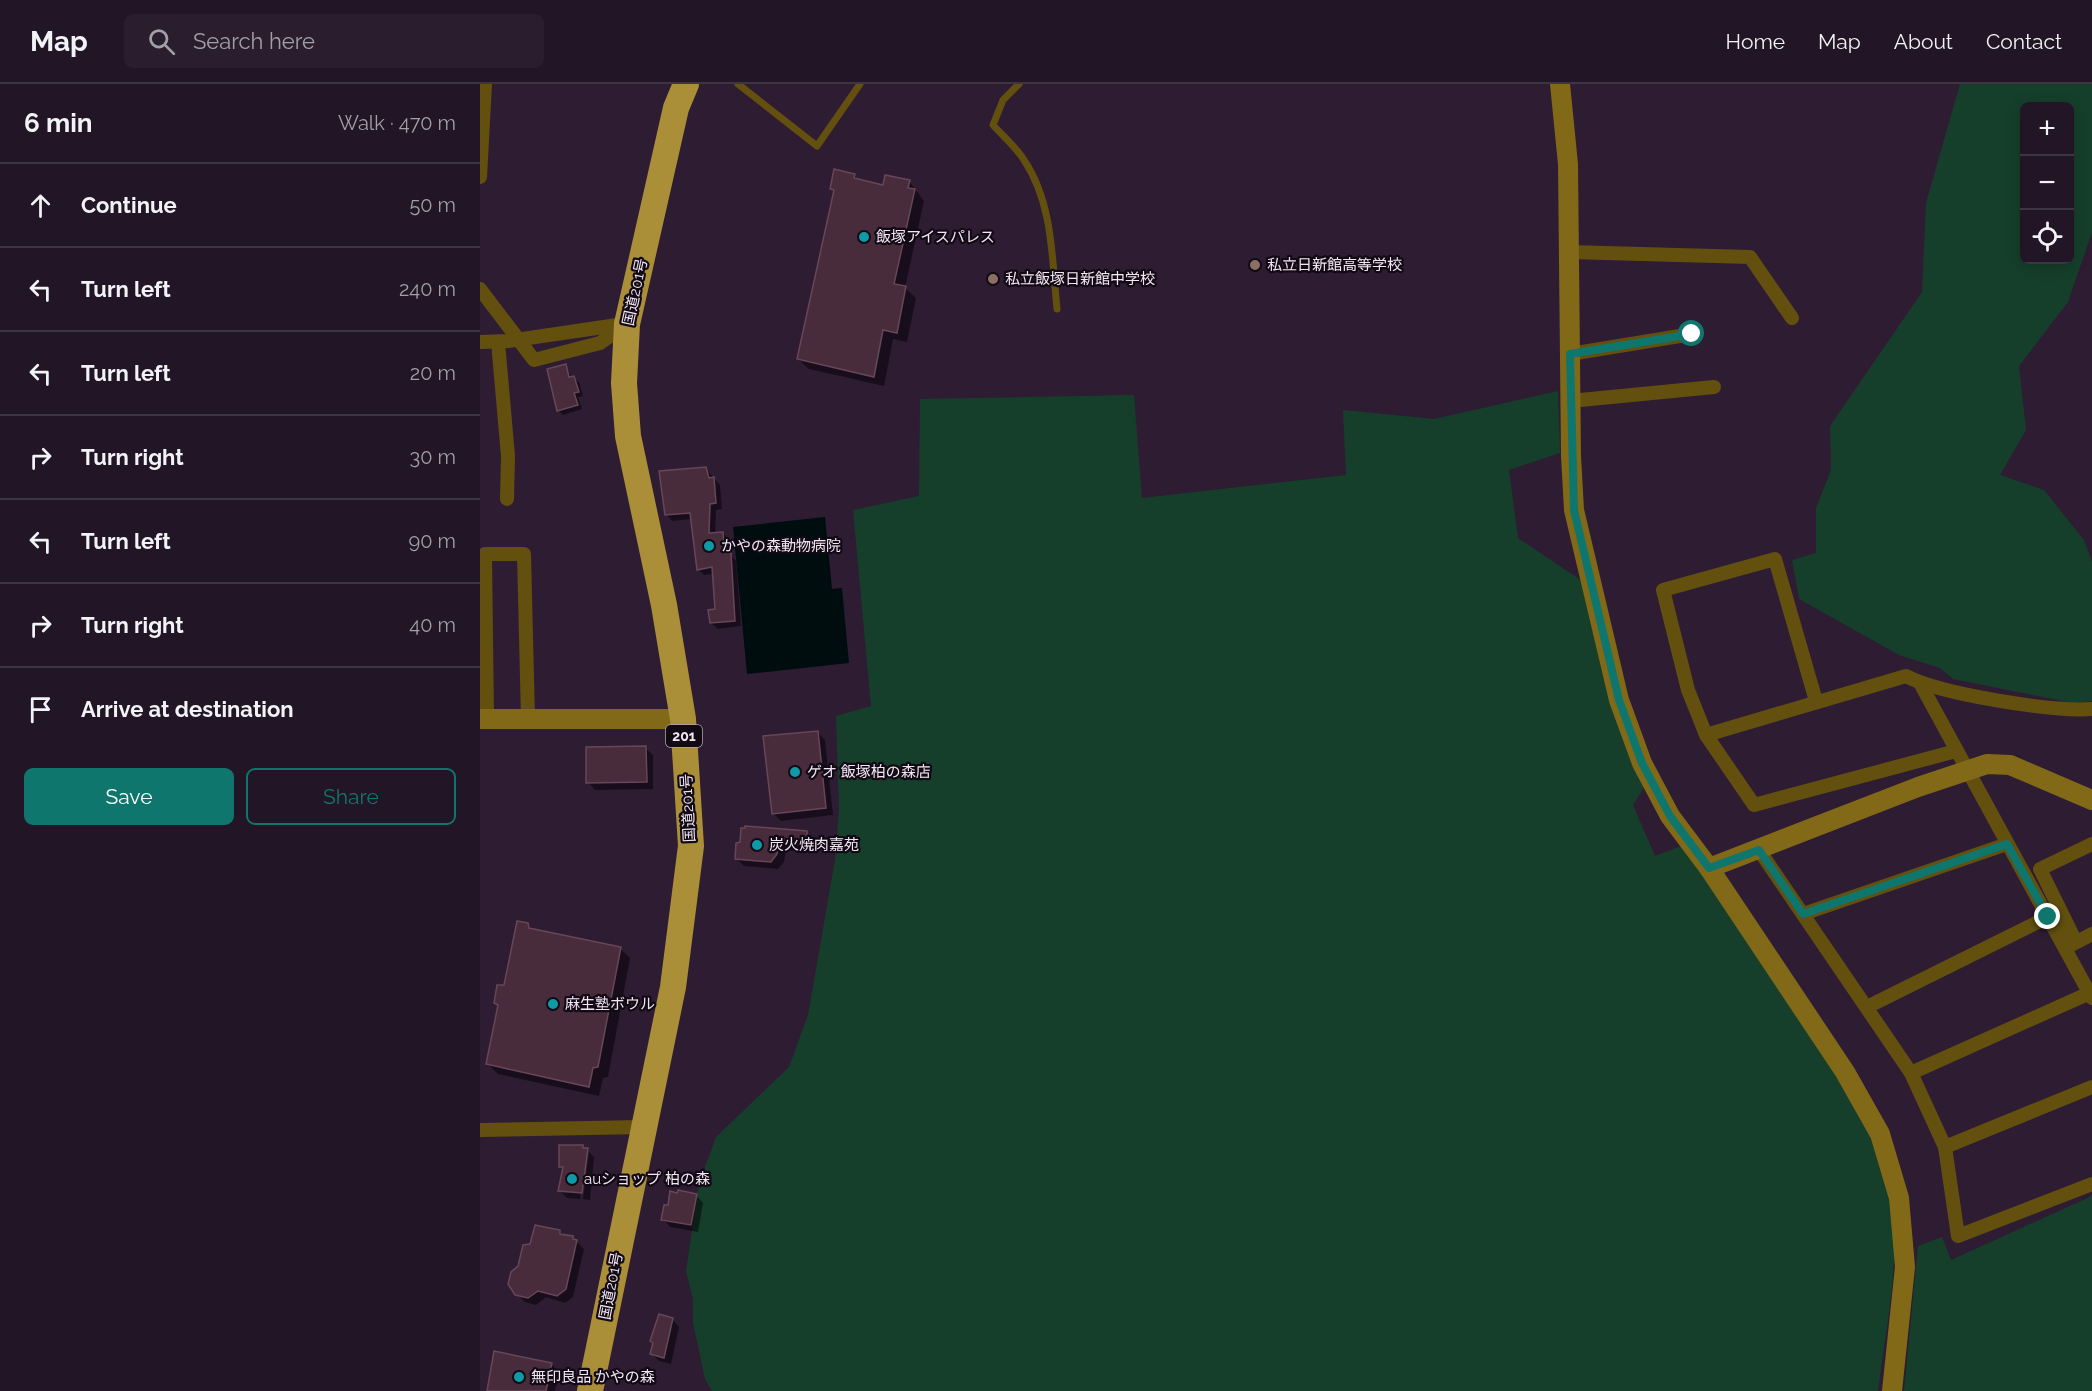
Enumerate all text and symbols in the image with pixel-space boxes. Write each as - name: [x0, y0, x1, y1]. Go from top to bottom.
- search box: [124, 14, 544, 68]
- text: Map: [30, 25, 88, 58]
- icon: search: [145, 25, 178, 58]
- text: Search here: [193, 28, 315, 54]
- text: Home: [1726, 29, 1785, 54]
- text: Map: [1818, 29, 1861, 54]
- text: About: [1894, 29, 1953, 54]
- text: Contact: [1986, 29, 2062, 54]
- map controls: [2020, 102, 2074, 264]
- button: +: [2020, 102, 2074, 156]
- text: 6 min: [24, 108, 93, 138]
- text: Walk · 470 m: [338, 111, 456, 135]
- button: −: [2020, 156, 2074, 210]
- icon: ahead: [24, 189, 57, 222]
- text: Continue: [81, 192, 177, 218]
- text: 50 m: [409, 193, 456, 217]
- button: locate: [2020, 210, 2074, 264]
- place label: 飯塚アイスパレス: [876, 228, 995, 246]
- marker: 飯塚アイスパレス: [857, 230, 871, 244]
- place label: 私立日新館高等学校: [1267, 256, 1402, 274]
- street label: 国道201号: [619, 257, 651, 327]
- marker: 私立日新館高等学校: [1248, 258, 1262, 272]
- place label: 私立飯塚日新館中学校: [1005, 270, 1155, 288]
- marker: 私立飯塚日新館中学校: [986, 272, 1000, 286]
- icon: left: [24, 273, 57, 306]
- text: Turn left: [81, 276, 171, 302]
- text: 240 m: [399, 277, 456, 301]
- route start: [1678, 320, 1704, 346]
- icon: left: [24, 357, 57, 390]
- text: Turn left: [81, 360, 171, 386]
- text: 20 m: [410, 361, 456, 385]
- icon: right: [24, 441, 57, 474]
- text: Turn right: [81, 444, 184, 470]
- text: 30 m: [410, 445, 456, 469]
- icon: left: [24, 525, 57, 558]
- text: Turn left: [81, 528, 171, 554]
- text: 90 m: [409, 529, 456, 553]
- place label: かやの森動物病院: [721, 537, 841, 555]
- marker: かやの森動物病院: [702, 539, 716, 553]
- icon: right: [24, 609, 57, 642]
- text: Turn right: [81, 612, 184, 638]
- text: 40 m: [409, 613, 456, 637]
- icon: arrive: [24, 693, 57, 726]
- text: Arrive at destination: [81, 696, 294, 722]
- road number: 201: [666, 725, 702, 747]
- place label: ゲオ 飯塚柏の森店: [807, 763, 931, 781]
- marker: ゲオ 飯塚柏の森店: [788, 765, 802, 779]
- button: Save: [24, 768, 234, 825]
- button: Share: [246, 768, 456, 825]
- street label: 国道201号: [677, 773, 699, 843]
- place label: 炭火焼肉嘉苑: [769, 836, 859, 854]
- marker: 炭火焼肉嘉苑: [750, 838, 764, 852]
- route end: [2034, 903, 2060, 929]
- place label: 麻生塾ボウル: [565, 995, 655, 1013]
- marker: 麻生塾ボウル: [546, 997, 560, 1011]
- place label: auショップ 柏の森: [584, 1170, 710, 1188]
- marker: auショップ 柏の森: [565, 1172, 579, 1186]
- street label: 国道201号: [596, 1251, 626, 1321]
- place label: 無印良品 かやの森: [531, 1368, 655, 1386]
- marker: 無印良品 かやの森: [512, 1370, 526, 1384]

